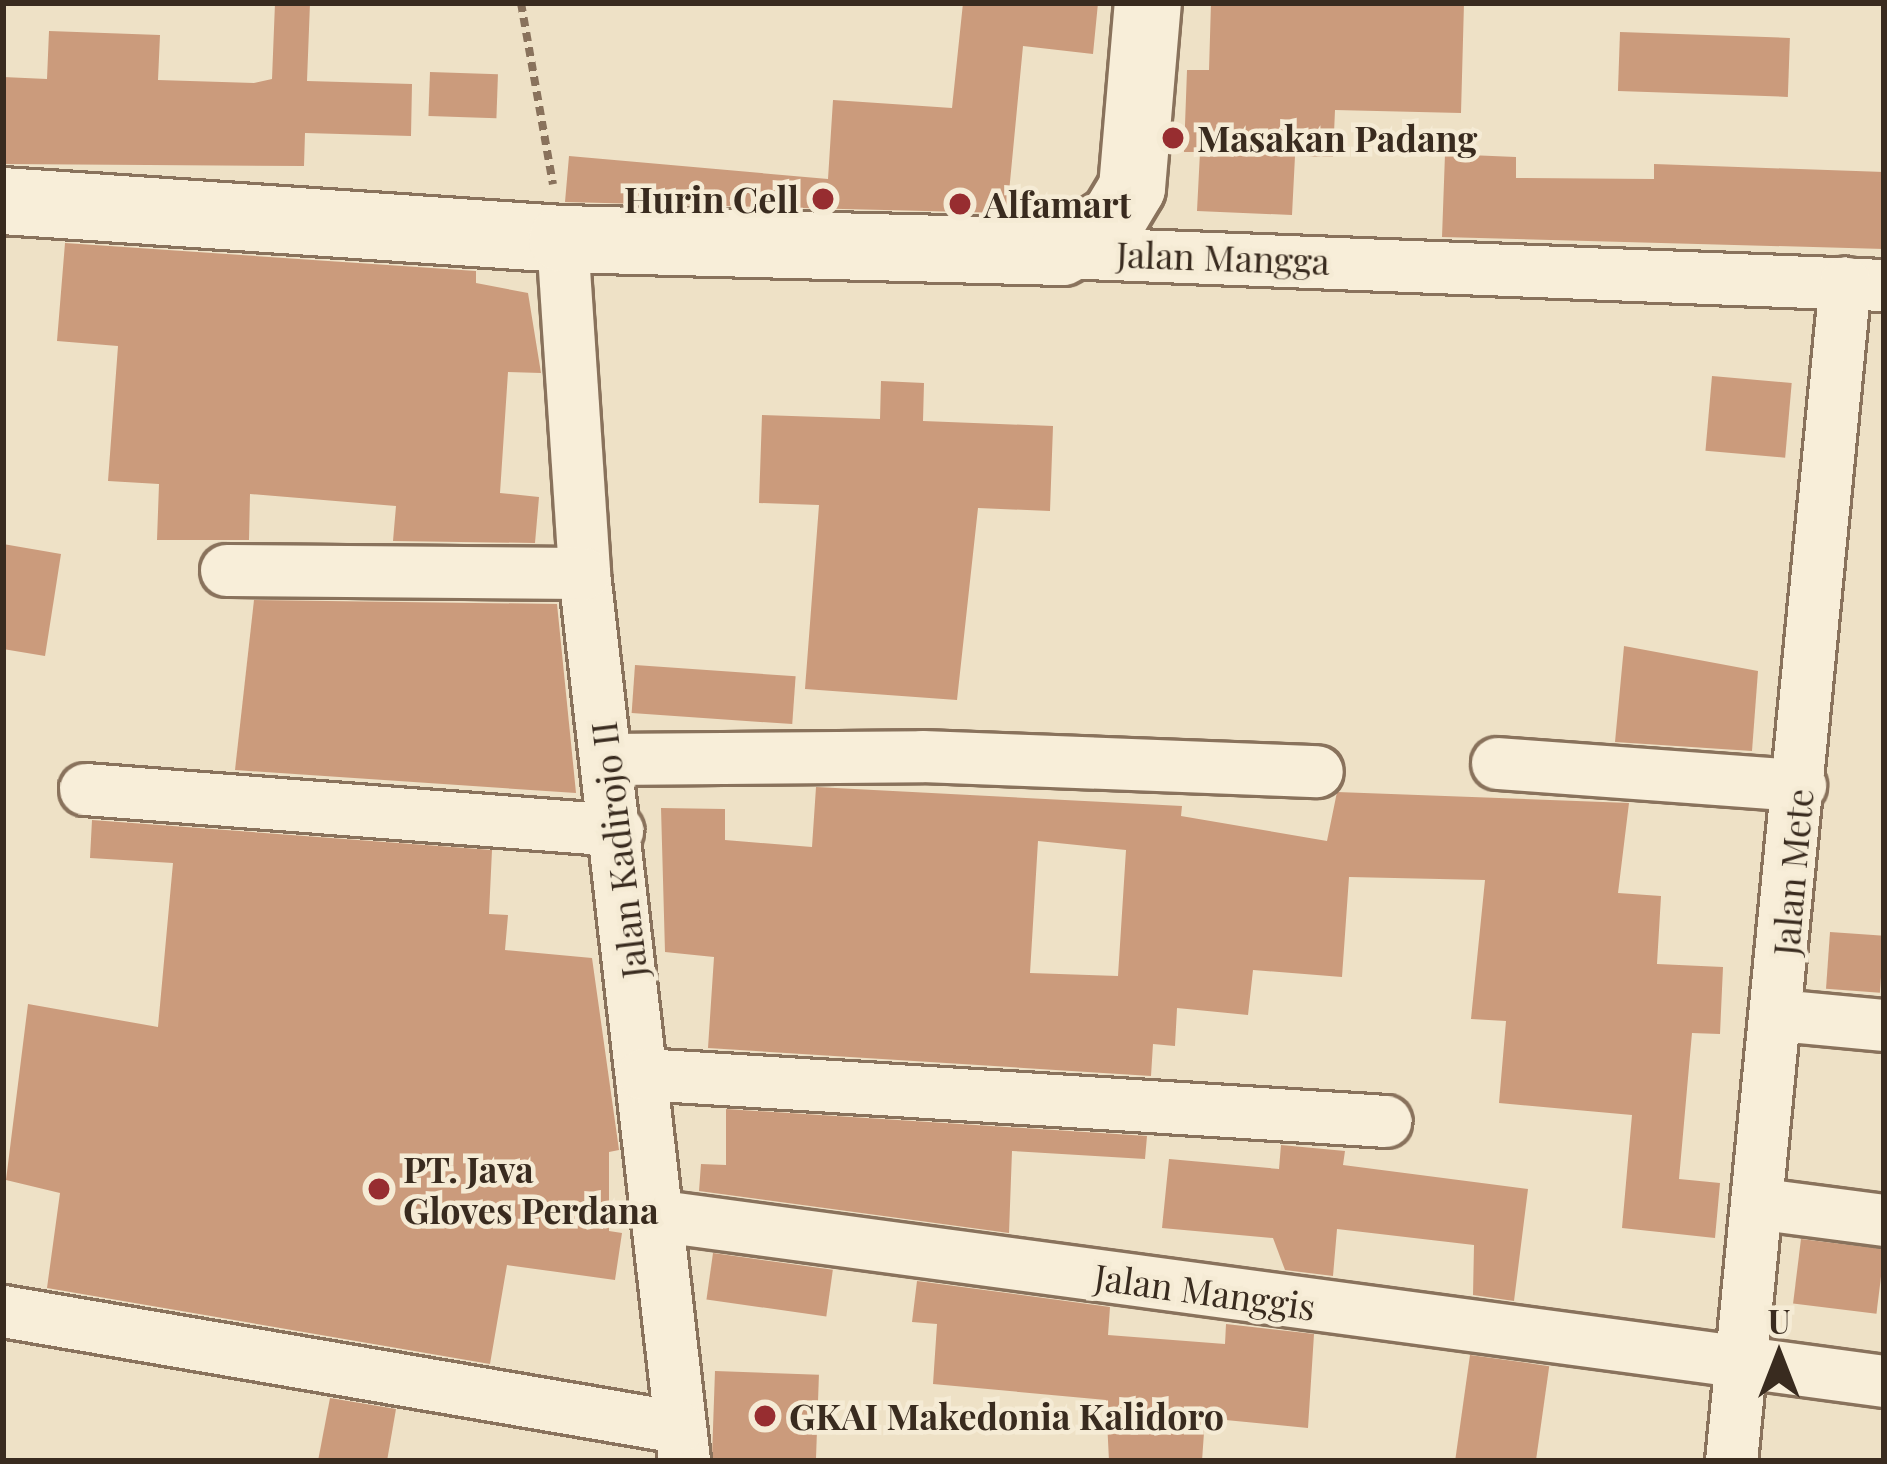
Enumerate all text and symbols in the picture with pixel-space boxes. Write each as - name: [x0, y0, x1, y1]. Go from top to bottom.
- place label: Masakan Padang: [1197, 116, 1477, 160]
- marker: Masakan Padang: [1160, 125, 1186, 151]
- place label: Hurin Cell: [624, 177, 799, 221]
- place label: Alfamart: [984, 182, 1131, 226]
- marker: Hurin Cell: [810, 186, 836, 212]
- marker: Alfamart: [947, 191, 973, 217]
- street label: Jalan Mangga: [1116, 232, 1330, 282]
- street label: Jalan Kadirojo II: [581, 719, 655, 981]
- street label: Jalan Mete: [1763, 787, 1821, 957]
- place label: PT. Java Gloves Perdana: [403, 1146, 659, 1231]
- marker: PT. Java Gloves Perdana: [366, 1176, 392, 1202]
- street label: Jalan Manggis: [1092, 1254, 1318, 1328]
- north arrow: [1719, 1296, 1839, 1416]
- text: U: [1768, 1298, 1790, 1342]
- place label: GKAI Makedonia Kalidoro: [789, 1394, 1224, 1438]
- marker: GKAI Makedonia Kalidoro: [752, 1403, 778, 1429]

